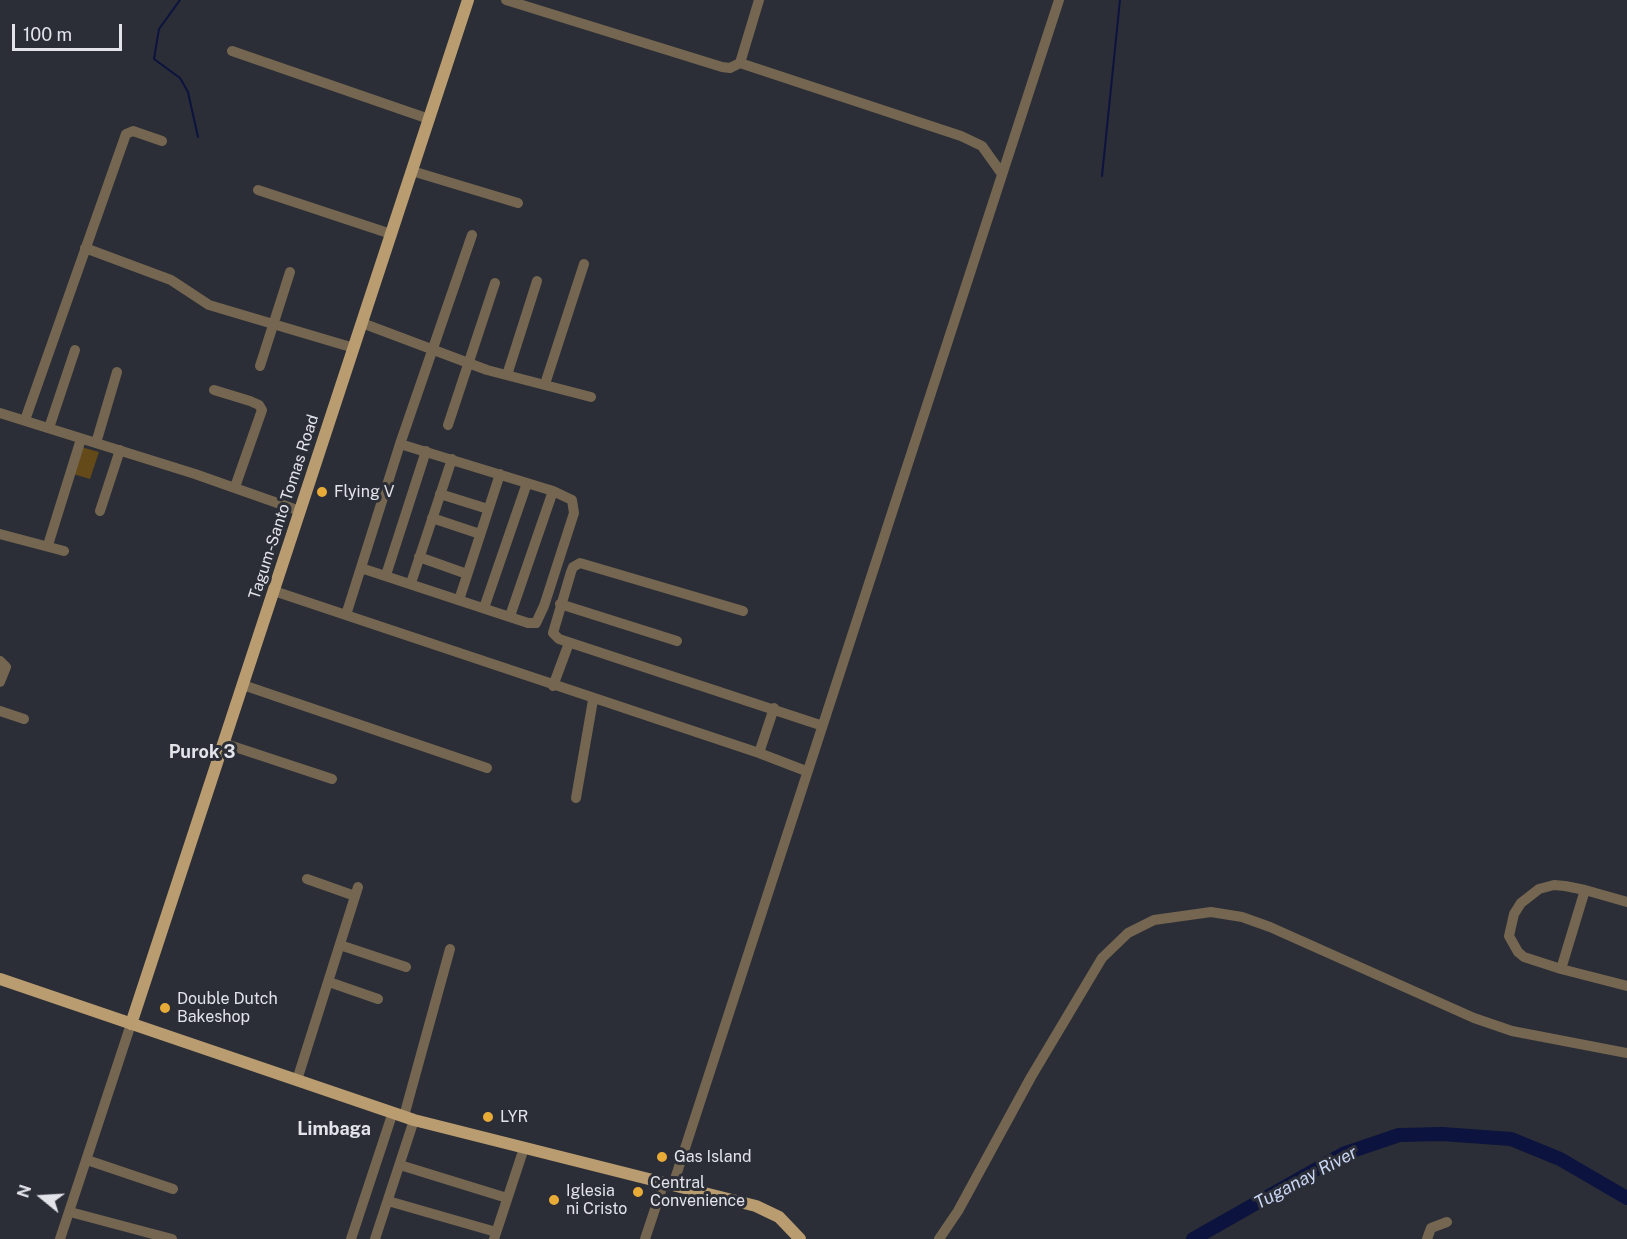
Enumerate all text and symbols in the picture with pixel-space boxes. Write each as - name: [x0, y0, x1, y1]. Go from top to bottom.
- scale bar: [15, 12, 124, 50]
- text: 100 m: [23, 24, 72, 45]
- street label: Tagum-Santo Tomas Road: [245, 412, 323, 602]
- place label: Flying V: [334, 482, 394, 502]
- marker: Flying V: [315, 485, 329, 499]
- district label: Purok 3: [169, 741, 235, 763]
- place label: Double Dutch Bakeshop: [177, 989, 278, 1027]
- marker: Double Dutch Bakeshop: [158, 1001, 172, 1015]
- place label: LYR: [500, 1107, 528, 1127]
- marker: LYR: [481, 1110, 495, 1124]
- district label: Limbaga: [297, 1118, 371, 1140]
- water label: Tuganay River: [1251, 1142, 1361, 1214]
- place label: Gas Island: [674, 1147, 751, 1167]
- marker: Gas Island: [655, 1150, 669, 1164]
- north arrow: [12, 1167, 72, 1227]
- place label: Central Convenience: [650, 1173, 745, 1211]
- place label: Iglesia ni Cristo: [566, 1181, 627, 1219]
- text: N: [13, 1182, 35, 1200]
- marker: Central Convenience: [631, 1185, 645, 1199]
- marker: Iglesia ni Cristo: [547, 1193, 561, 1207]

